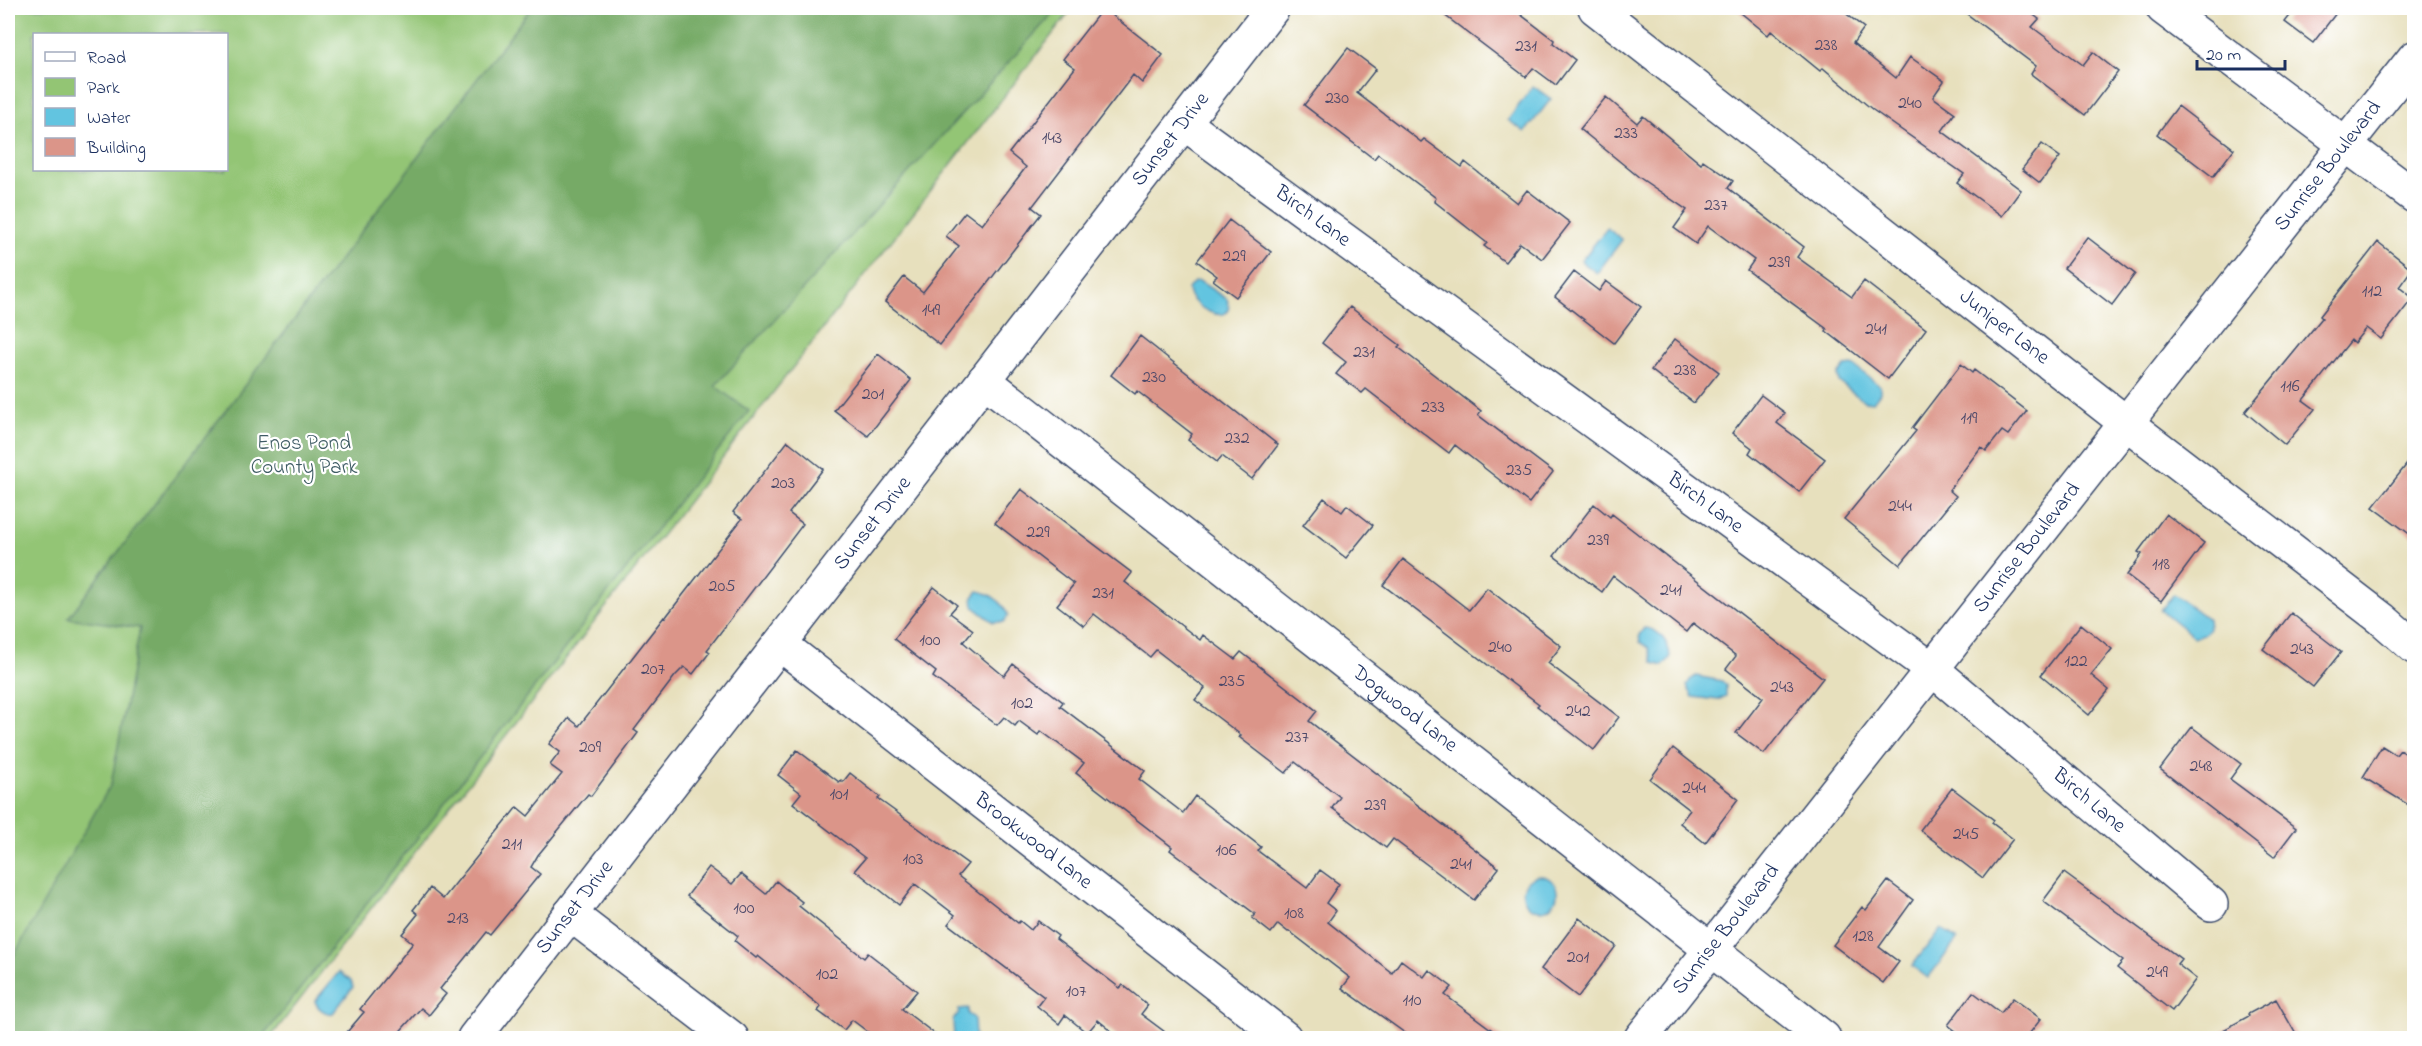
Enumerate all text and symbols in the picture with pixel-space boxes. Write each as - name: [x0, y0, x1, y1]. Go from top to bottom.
- legend: [33, 33, 228, 171]
- house number: 238: [1814, 33, 1838, 59]
- scale bar: [2197, 33, 2286, 71]
- house number: 231: [1515, 34, 1537, 60]
- text: 20 m: [2206, 43, 2241, 69]
- text: Road: [87, 46, 126, 72]
- text: Park: [87, 76, 120, 102]
- street label: Sunset Drive: [1125, 86, 1217, 193]
- house number: 230: [1325, 86, 1349, 112]
- house number: 240: [1898, 91, 1922, 117]
- street label: Sunrise Boulevard: [2267, 95, 2390, 238]
- text: Water: [87, 106, 131, 132]
- house number: 233: [1614, 121, 1638, 147]
- house number: 143: [1042, 126, 1062, 152]
- text: Building: [86, 136, 146, 163]
- street label: Birch Lane: [1267, 178, 1357, 255]
- house number: 237: [1704, 193, 1728, 219]
- house number: 229: [1222, 244, 1246, 270]
- house number: 239: [1768, 250, 1790, 276]
- house number: 112: [2362, 279, 2382, 305]
- street label: Juniper Lane: [1952, 282, 2056, 373]
- house number: 149: [922, 298, 941, 324]
- house number: 241: [1865, 317, 1887, 343]
- house number: 231: [1353, 340, 1375, 366]
- house number: 238: [1673, 358, 1697, 384]
- house number: 230: [1142, 365, 1166, 391]
- house number: 116: [2280, 374, 2300, 400]
- house number: 201: [862, 382, 884, 408]
- house number: 233: [1421, 395, 1445, 421]
- house number: 119: [1961, 406, 1978, 432]
- house number: 232: [1224, 426, 1250, 452]
- park label: Enos Pond County Park: [251, 429, 358, 485]
- house number: 235: [1506, 458, 1532, 484]
- street label: Birch Lane: [1660, 465, 1750, 542]
- street label: Sunset Drive: [827, 470, 920, 577]
- house number: 203: [771, 471, 795, 497]
- street label: Sunrise Boulevard: [1966, 476, 2089, 620]
- house number: 244: [1888, 494, 1912, 520]
- house number: 229: [1026, 520, 1050, 546]
- house number: 239: [1587, 528, 1609, 554]
- house number: 118: [2152, 552, 2170, 578]
- house number: 205: [708, 574, 736, 600]
- house number: 241: [1660, 578, 1682, 604]
- house number: 231: [1092, 581, 1114, 607]
- house number: 100: [919, 628, 941, 654]
- house number: 240: [1488, 635, 1512, 661]
- house number: 243: [2290, 637, 2314, 663]
- house number: 122: [2064, 649, 2088, 675]
- house number: 207: [641, 657, 666, 683]
- street label: Dogwood Lane: [1344, 658, 1464, 761]
- house number: 235: [1219, 669, 1245, 695]
- house number: 243: [1770, 675, 1794, 701]
- house number: 102: [1011, 691, 1033, 717]
- house number: 242: [1565, 699, 1591, 725]
- house number: 237: [1285, 725, 1309, 751]
- house number: 209: [579, 735, 602, 761]
- house number: 248: [2189, 754, 2213, 780]
- street label: Birch Lane: [2045, 761, 2132, 841]
- house number: 244: [1682, 776, 1706, 802]
- house number: 101: [829, 782, 849, 808]
- street label: Brookwood Lane: [967, 785, 1099, 897]
- house number: 239: [1364, 793, 1386, 819]
- house number: 245: [1953, 822, 1979, 848]
- house number: 211: [502, 832, 522, 858]
- house number: 106: [1215, 838, 1237, 864]
- house number: 103: [903, 847, 923, 873]
- house number: 241: [1450, 852, 1472, 878]
- street label: Sunset Drive: [529, 854, 622, 961]
- street label: Sunrise Boulevard: [1665, 858, 1788, 1001]
- house number: 100: [733, 896, 755, 922]
- house number: 108: [1284, 901, 1304, 927]
- house number: 213: [447, 906, 469, 932]
- house number: 128: [1852, 924, 1874, 950]
- house number: 201: [1567, 945, 1589, 971]
- house number: 249: [2146, 960, 2168, 986]
- house number: 102: [816, 962, 838, 988]
- house number: 107: [1066, 979, 1087, 1005]
- house number: 110: [1402, 988, 1422, 1014]

